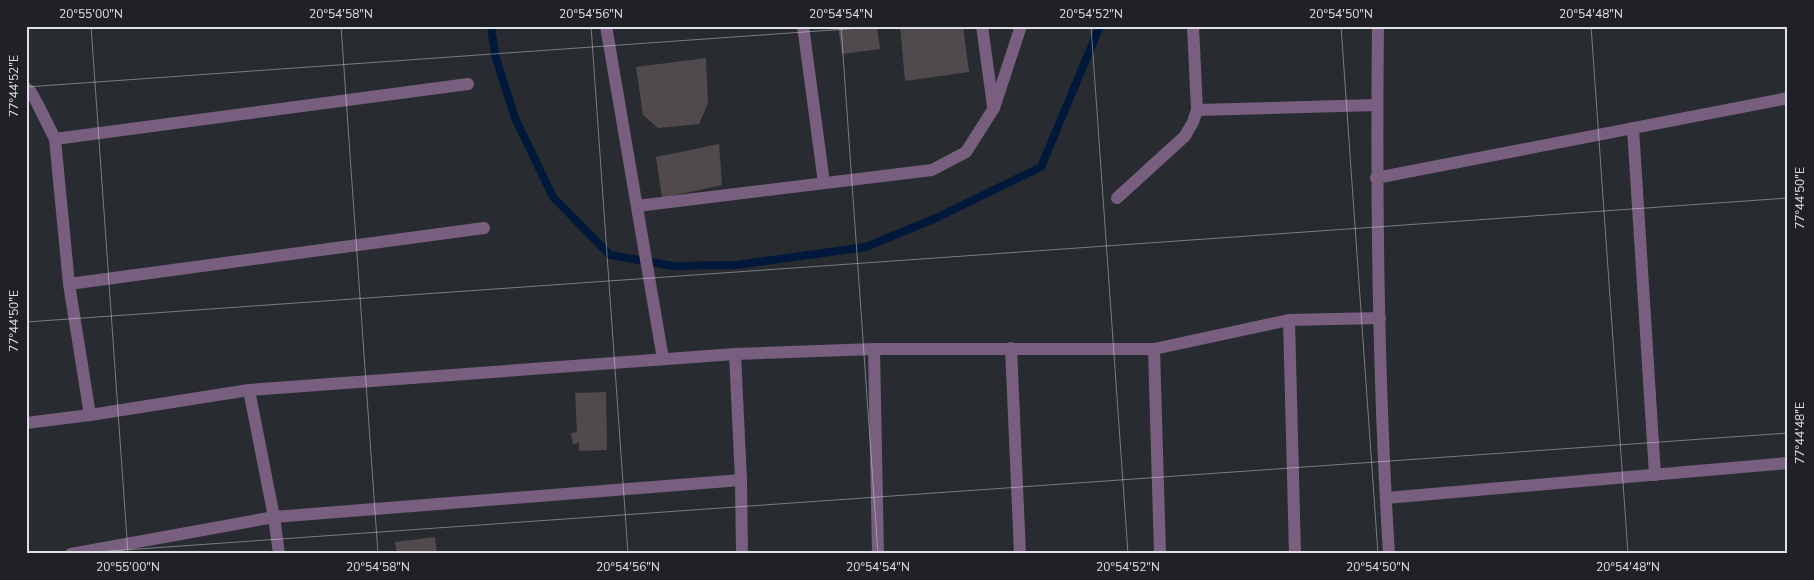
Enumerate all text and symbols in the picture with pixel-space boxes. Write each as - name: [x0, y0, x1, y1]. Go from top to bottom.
- text: 20°55'00"N: [59, 6, 123, 22]
- text: 20°54'58"N: [309, 6, 373, 22]
- text: 20°54'56"N: [559, 6, 623, 22]
- text: 20°54'54"N: [809, 6, 873, 22]
- text: 20°54'52"N: [1059, 6, 1123, 22]
- text: 20°54'50"N: [1309, 6, 1373, 22]
- text: 20°54'48"N: [1559, 6, 1623, 22]
- text: 77°44'52"E: [6, 55, 22, 117]
- text: 77°44'50"E: [1792, 167, 1808, 229]
- text: 77°44'50"E: [6, 290, 22, 352]
- text: 77°44'48"E: [1792, 402, 1808, 464]
- text: 20°55'00"N: [96, 559, 160, 575]
- text: 20°54'58"N: [346, 559, 410, 575]
- text: 20°54'56"N: [596, 559, 660, 575]
- text: 20°54'54"N: [846, 559, 910, 575]
- text: 20°54'52"N: [1096, 559, 1160, 575]
- text: 20°54'50"N: [1346, 559, 1410, 575]
- text: 20°54'48"N: [1596, 559, 1660, 575]

